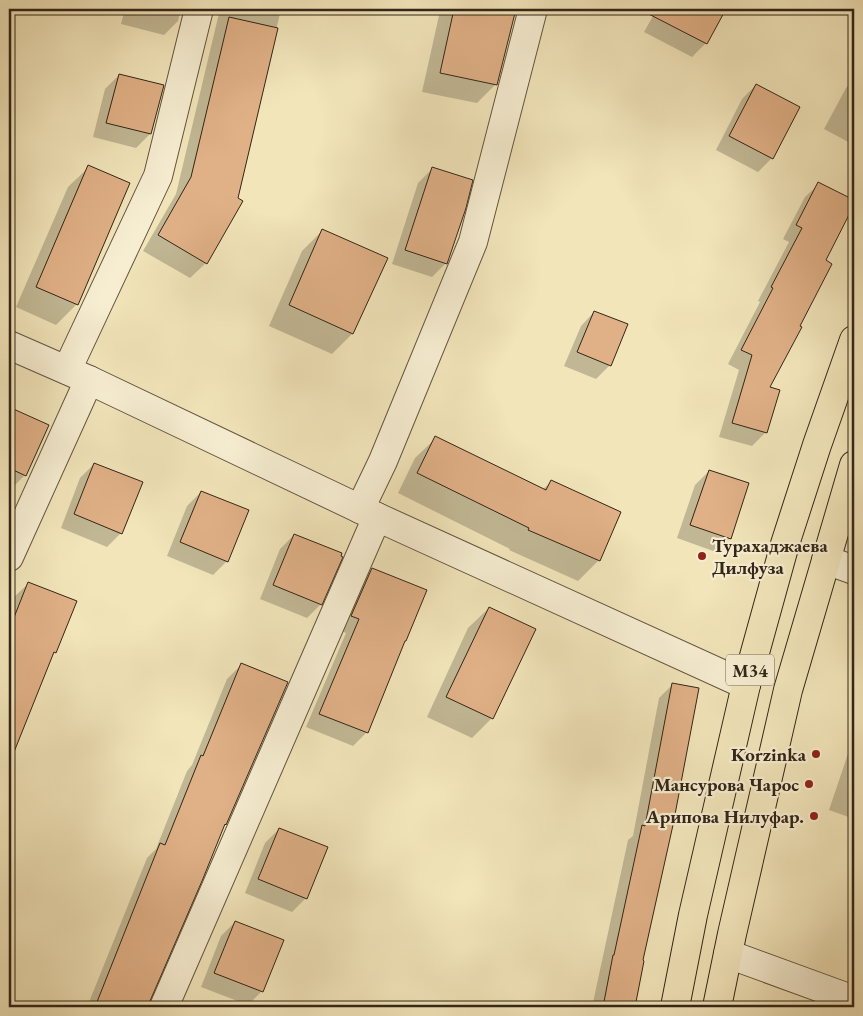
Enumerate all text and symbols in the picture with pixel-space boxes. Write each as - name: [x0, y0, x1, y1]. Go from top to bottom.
- place label: Турахаджаева Дилфуза: [712, 533, 828, 580]
- marker: Турахаджаева Дилфуза: [696, 550, 708, 562]
- road number: M34: [726, 654, 774, 686]
- place label: Korzinka: [731, 742, 807, 767]
- marker: Korzinka: [810, 748, 822, 760]
- place label: Мансурова Чарос: [654, 772, 799, 797]
- marker: Мансурова Чарос: [803, 778, 815, 790]
- place label: Арипова Нилуфар.: [645, 804, 804, 829]
- marker: Арипова Нилуфар.: [808, 810, 820, 822]

